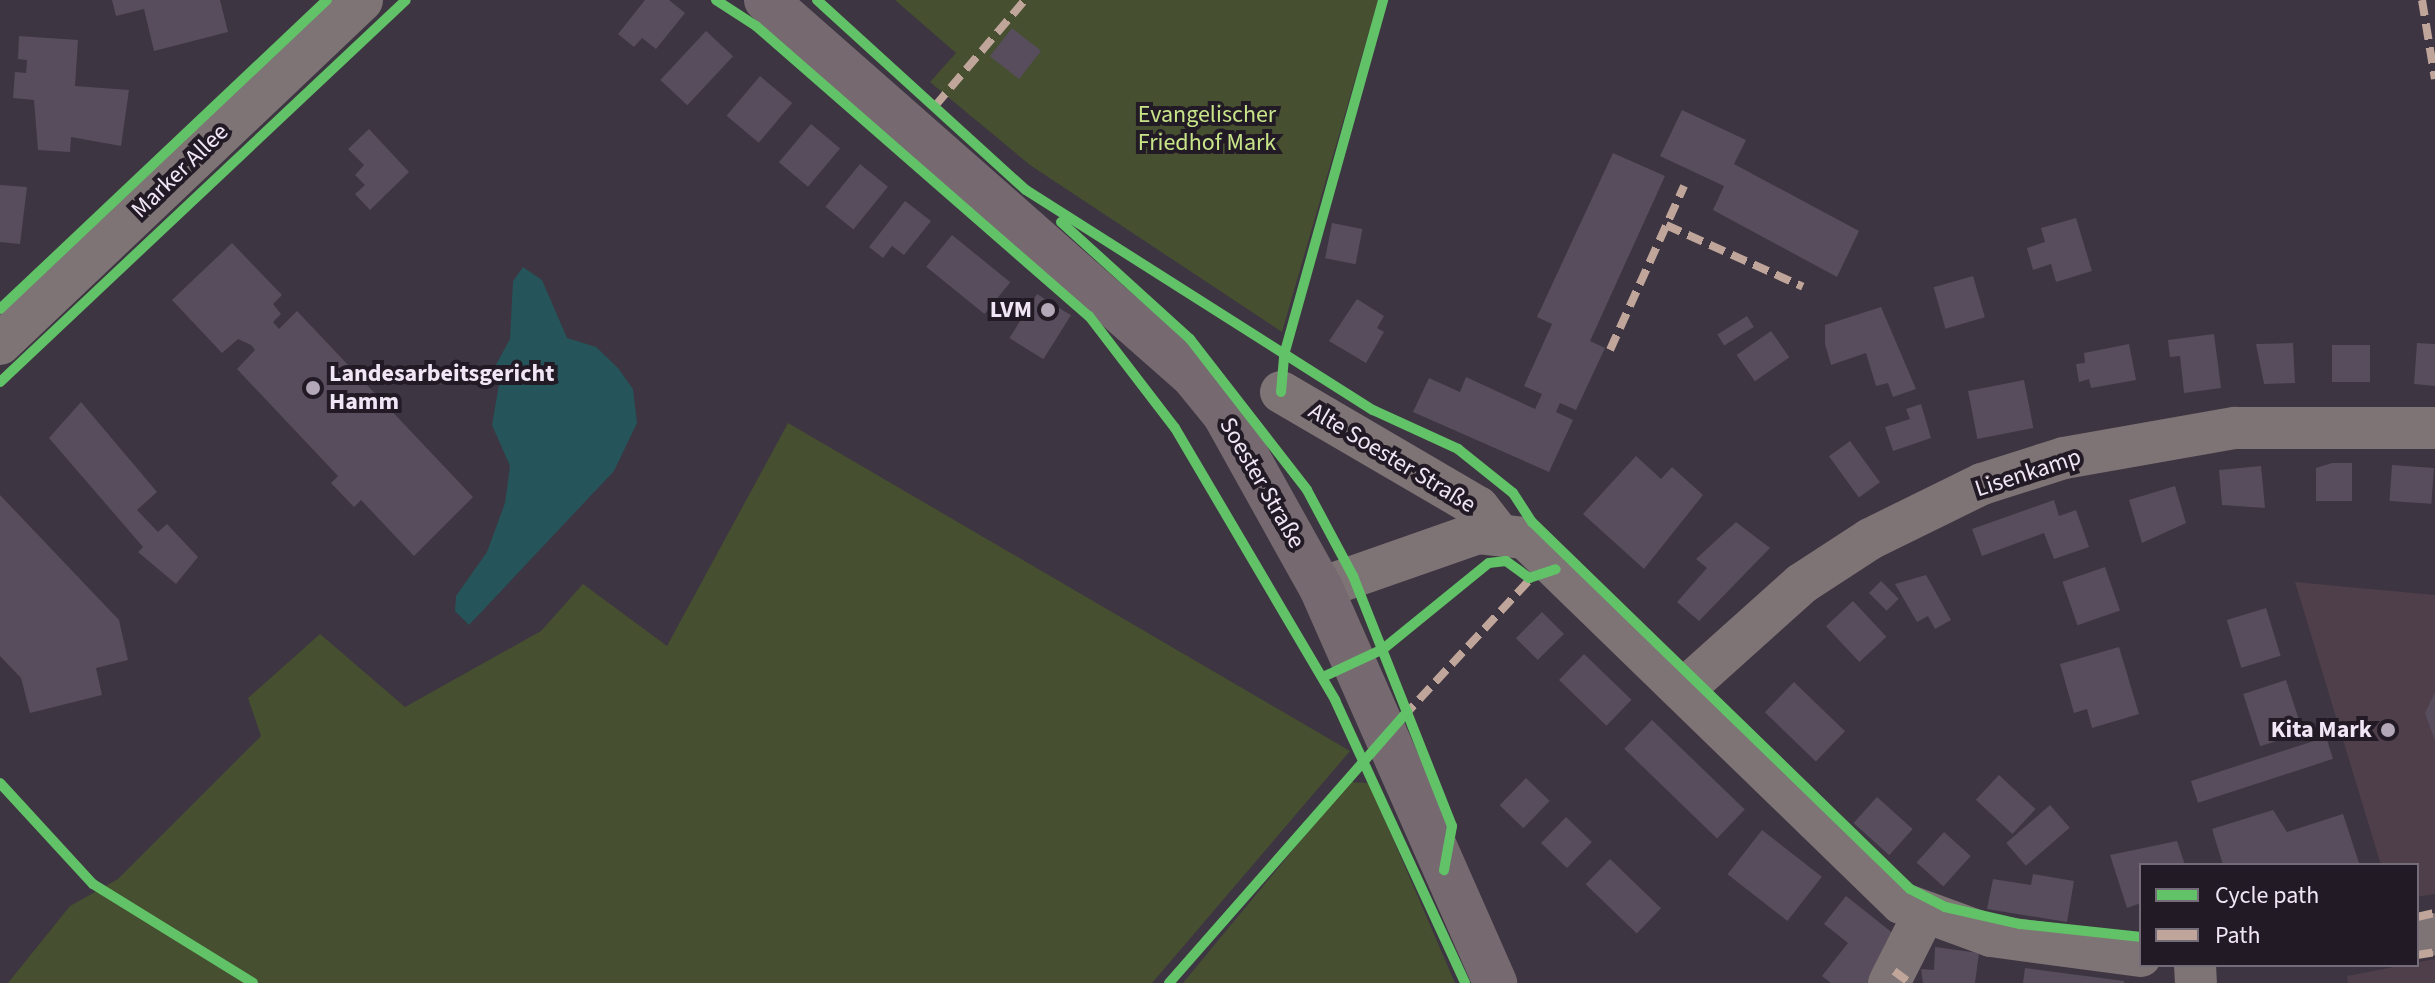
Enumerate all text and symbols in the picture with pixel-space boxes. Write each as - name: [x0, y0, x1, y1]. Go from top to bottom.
- park label: Evangelischer Friedhof Mark: [1138, 101, 1276, 157]
- street label: Marker Allee: [126, 118, 234, 224]
- place label: LVM: [990, 296, 1032, 324]
- marker: LVM: [1039, 301, 1057, 319]
- place label: Landesarbeitsgericht Hamm: [329, 360, 554, 416]
- marker: Landesarbeitsgericht Hamm: [304, 379, 322, 397]
- street label: Alte Soester Straße: [1303, 397, 1481, 519]
- street label: Soester Straße: [1213, 413, 1311, 553]
- street label: Lisenkamp: [1971, 442, 2085, 504]
- place label: Kita Mark: [2271, 716, 2372, 744]
- marker: Kita Mark: [2379, 721, 2397, 739]
- legend: [2139, 863, 2419, 967]
- text: Cycle path: [2215, 878, 2319, 913]
- text: Path: [2215, 918, 2261, 953]

